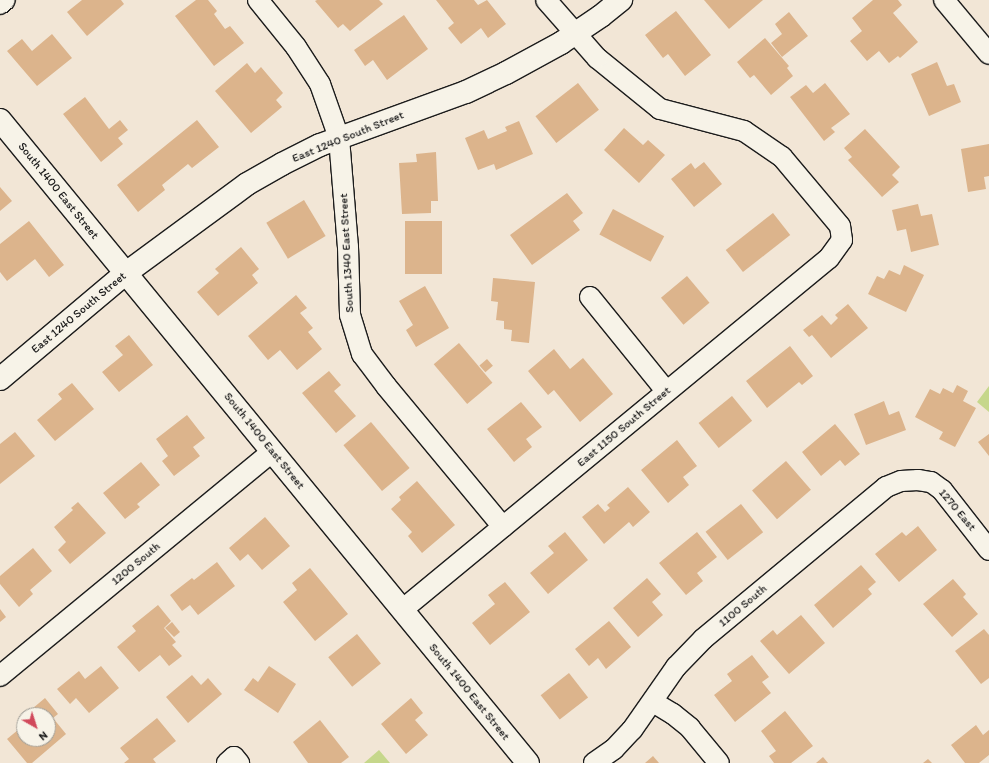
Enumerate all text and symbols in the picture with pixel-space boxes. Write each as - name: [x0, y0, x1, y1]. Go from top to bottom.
- street label: East 1240 South Street: [290, 108, 406, 166]
- street label: South 1400 East Street: [15, 140, 101, 242]
- street label: South 1340 East Street: [337, 193, 357, 313]
- street label: East 1240 South Street: [29, 269, 129, 357]
- street label: East 1150 South Street: [574, 384, 674, 470]
- street label: South 1400 East Street: [221, 390, 307, 492]
- street label: 1270 East: [935, 486, 979, 534]
- street label: 1200 South: [109, 539, 163, 589]
- street label: 1100 South: [716, 582, 770, 630]
- street label: South 1400 East Street: [426, 641, 512, 743]
- north arrow: [16, 707, 56, 747]
- text: N: [36, 729, 50, 743]

